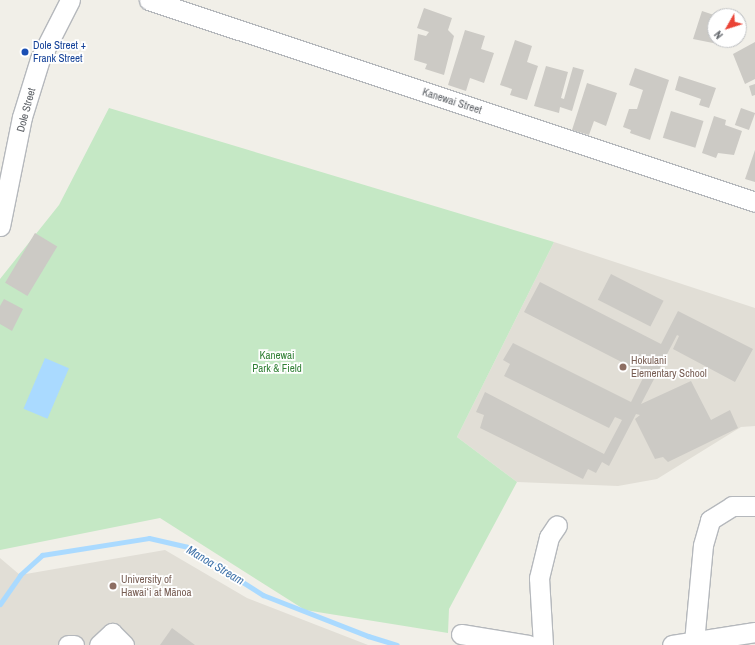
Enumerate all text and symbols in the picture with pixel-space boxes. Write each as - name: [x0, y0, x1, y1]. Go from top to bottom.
- north arrow: [707, 8, 747, 48]
- text: N: [711, 28, 726, 42]
- place label: Dole Street + Frank Street: [33, 39, 86, 65]
- marker: Dole Street + Frank Street: [20, 47, 30, 57]
- street label: Kanewai Street: [421, 85, 483, 117]
- street label: Dole Street: [14, 86, 38, 134]
- park label: Kanewai Park & Field: [252, 349, 302, 375]
- place label: Hokulani Elementary School: [631, 354, 707, 380]
- marker: Hokulani Elementary School: [618, 362, 628, 372]
- water label: Manoa Stream: [184, 543, 246, 589]
- place label: University of Hawaiʻi at Mānoa: [121, 573, 192, 599]
- marker: University of Hawaiʻi at Mānoa: [108, 581, 118, 591]

